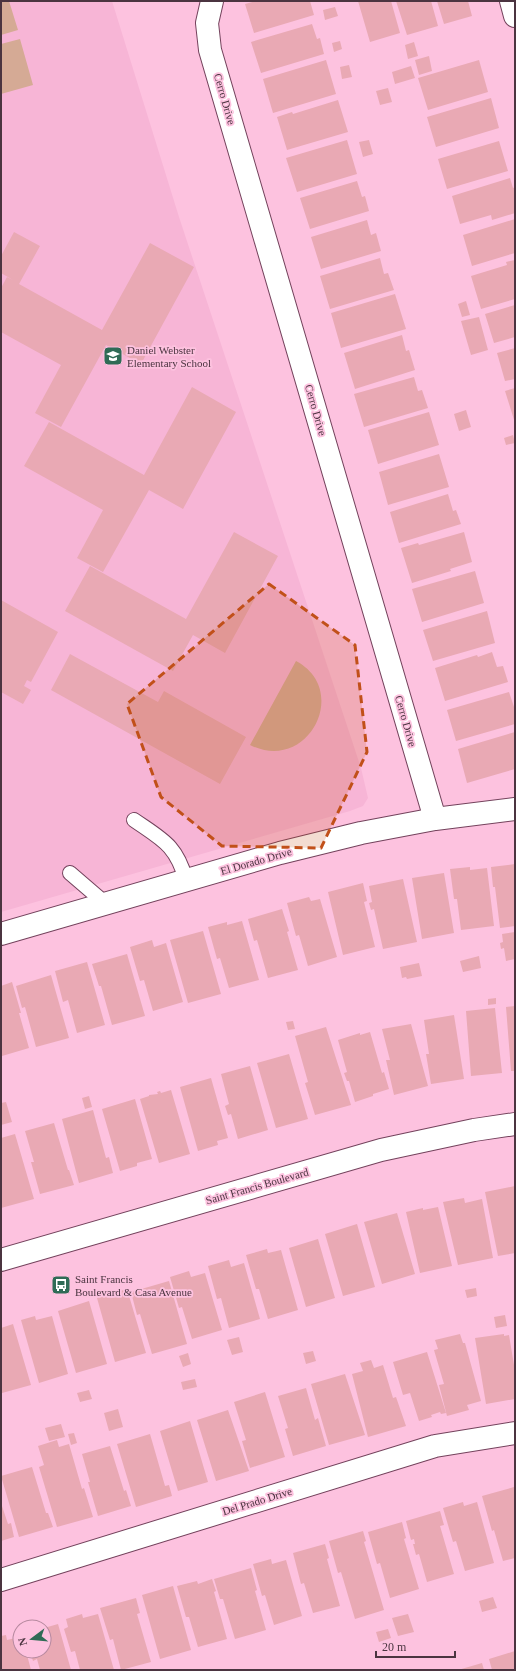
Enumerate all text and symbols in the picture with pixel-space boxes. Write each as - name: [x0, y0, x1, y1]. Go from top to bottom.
- street label: Cerro Drive: [212, 72, 238, 126]
- place label: Daniel Webster Elementary School: [127, 344, 211, 369]
- school or university icon: Daniel Webster Elementary School: [102, 345, 124, 367]
- street label: Cerro Drive: [303, 383, 329, 437]
- street label: Cerro Drive: [393, 694, 419, 748]
- street label: El Dorado Drive: [219, 845, 293, 877]
- street label: Saint Francis Boulevard: [204, 1165, 310, 1206]
- place label: Saint Francis Boulevard & Casa Avenue: [75, 1273, 192, 1298]
- bus stop icon: Saint Francis Boulevard & Casa Avenue: [50, 1274, 72, 1296]
- street label: Del Prado Drive: [221, 1485, 293, 1517]
- north arrow: [12, 1619, 52, 1659]
- scale bar: [376, 1633, 455, 1659]
- text: N: [16, 1636, 29, 1647]
- text: 20 m: [382, 1640, 407, 1654]

